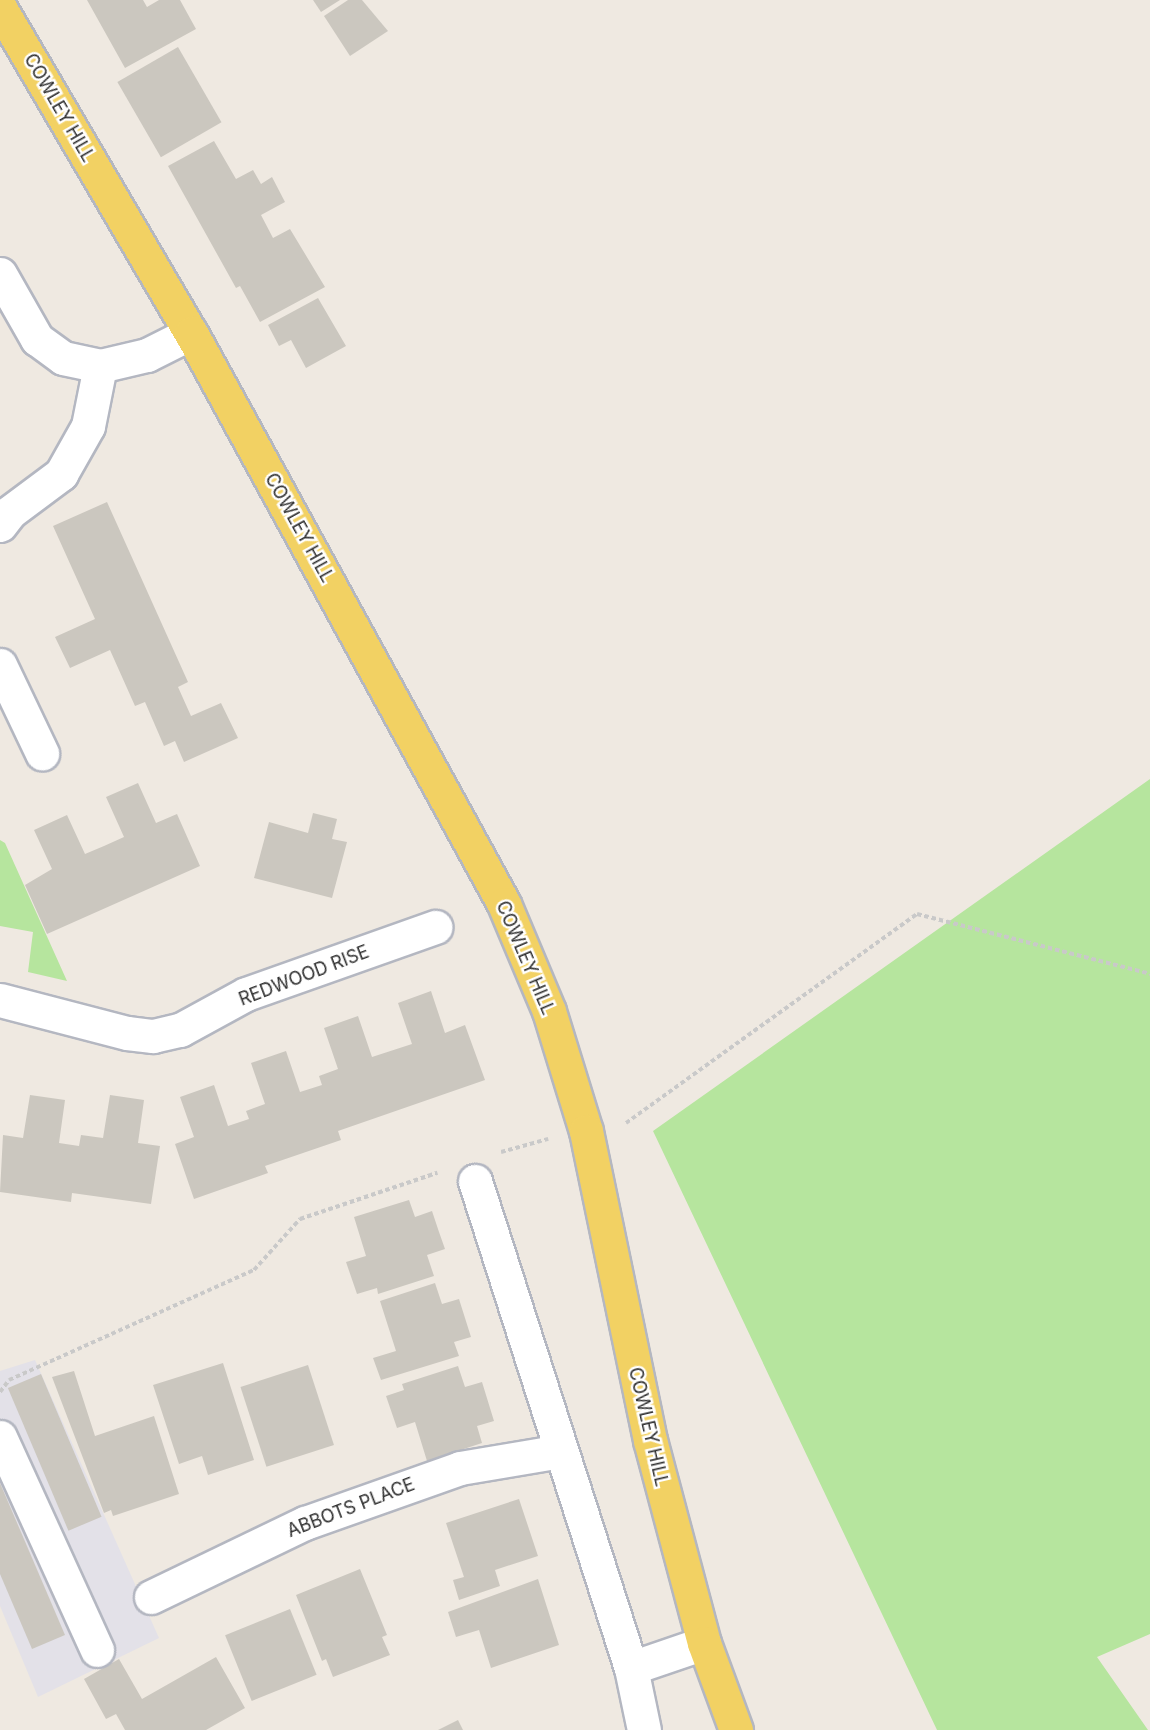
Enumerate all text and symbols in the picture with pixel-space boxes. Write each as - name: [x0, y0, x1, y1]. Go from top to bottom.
- street label: COWLEY HILL: [19, 50, 99, 166]
- street label: COWLEY HILL: [260, 470, 338, 586]
- street label: COWLEY HILL: [491, 898, 559, 1018]
- street label: REDWOOD RISE: [236, 941, 372, 1011]
- street label: COWLEY HILL: [624, 1365, 672, 1489]
- street label: ABBOTS PLACE: [284, 1474, 418, 1542]

